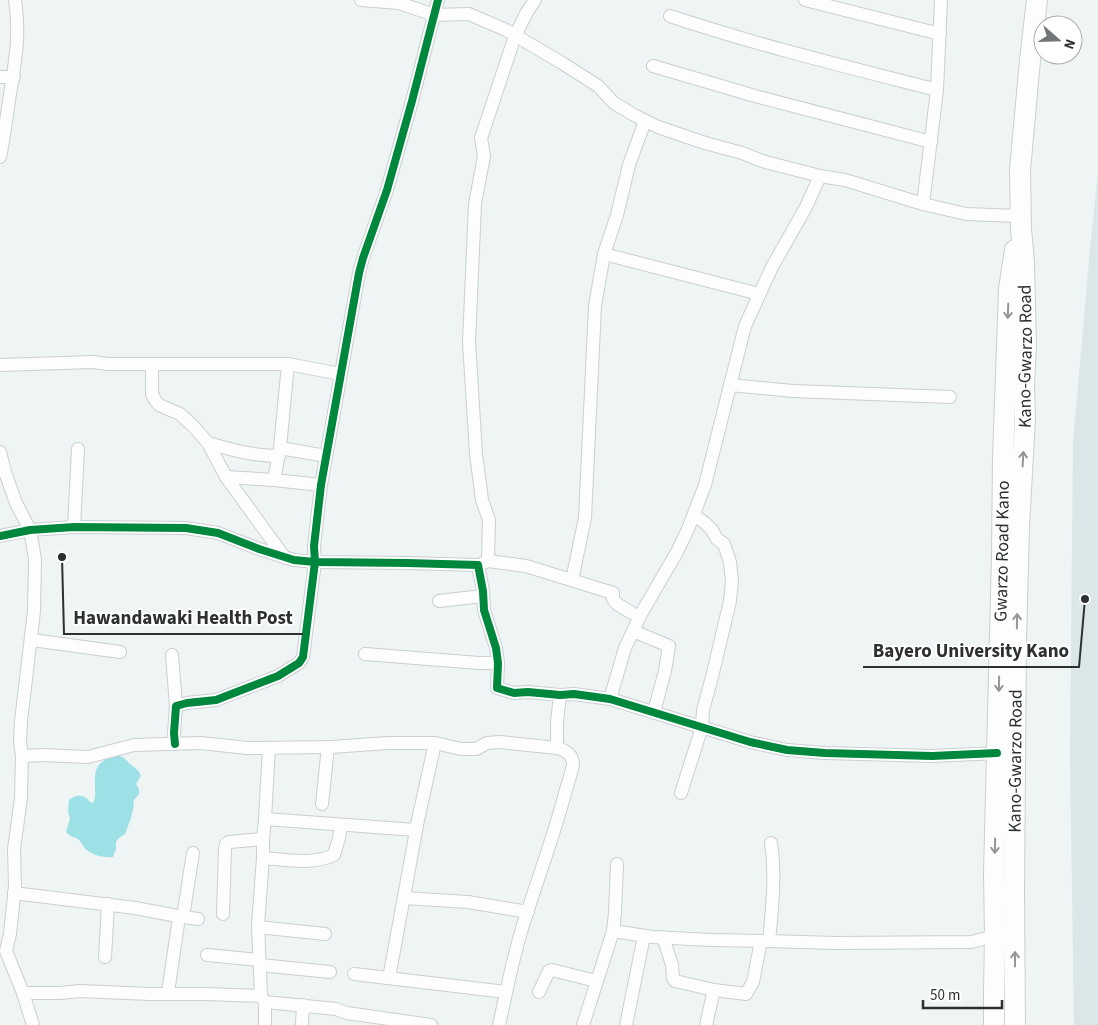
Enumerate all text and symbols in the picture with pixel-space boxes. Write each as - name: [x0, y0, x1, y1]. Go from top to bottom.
- north arrow: [1033, 15, 1083, 65]
- text: N: [1058, 36, 1080, 52]
- street label: Kano-Gwarzo Road: [1012, 284, 1039, 429]
- one-way arrow: [1004, 303, 1013, 319]
- one-way arrow: [1018, 451, 1027, 467]
- street label: Gwarzo Road Kano: [988, 480, 1016, 622]
- callout: Hawandawaki Health Post: [64, 600, 303, 634]
- text: Hawandawaki Health Post: [73, 605, 293, 632]
- one-way arrow: [1012, 614, 1022, 630]
- callout: Bayero University Kano: [863, 633, 1079, 667]
- text: Bayero University Kano: [873, 638, 1069, 665]
- one-way arrow: [994, 675, 1004, 691]
- street label: Kano-Gwarzo Road: [1002, 689, 1029, 833]
- one-way arrow: [990, 838, 1000, 854]
- one-way arrow: [1010, 951, 1019, 967]
- scale bar: [923, 978, 1002, 1010]
- text: 50 m: [930, 985, 960, 1006]

